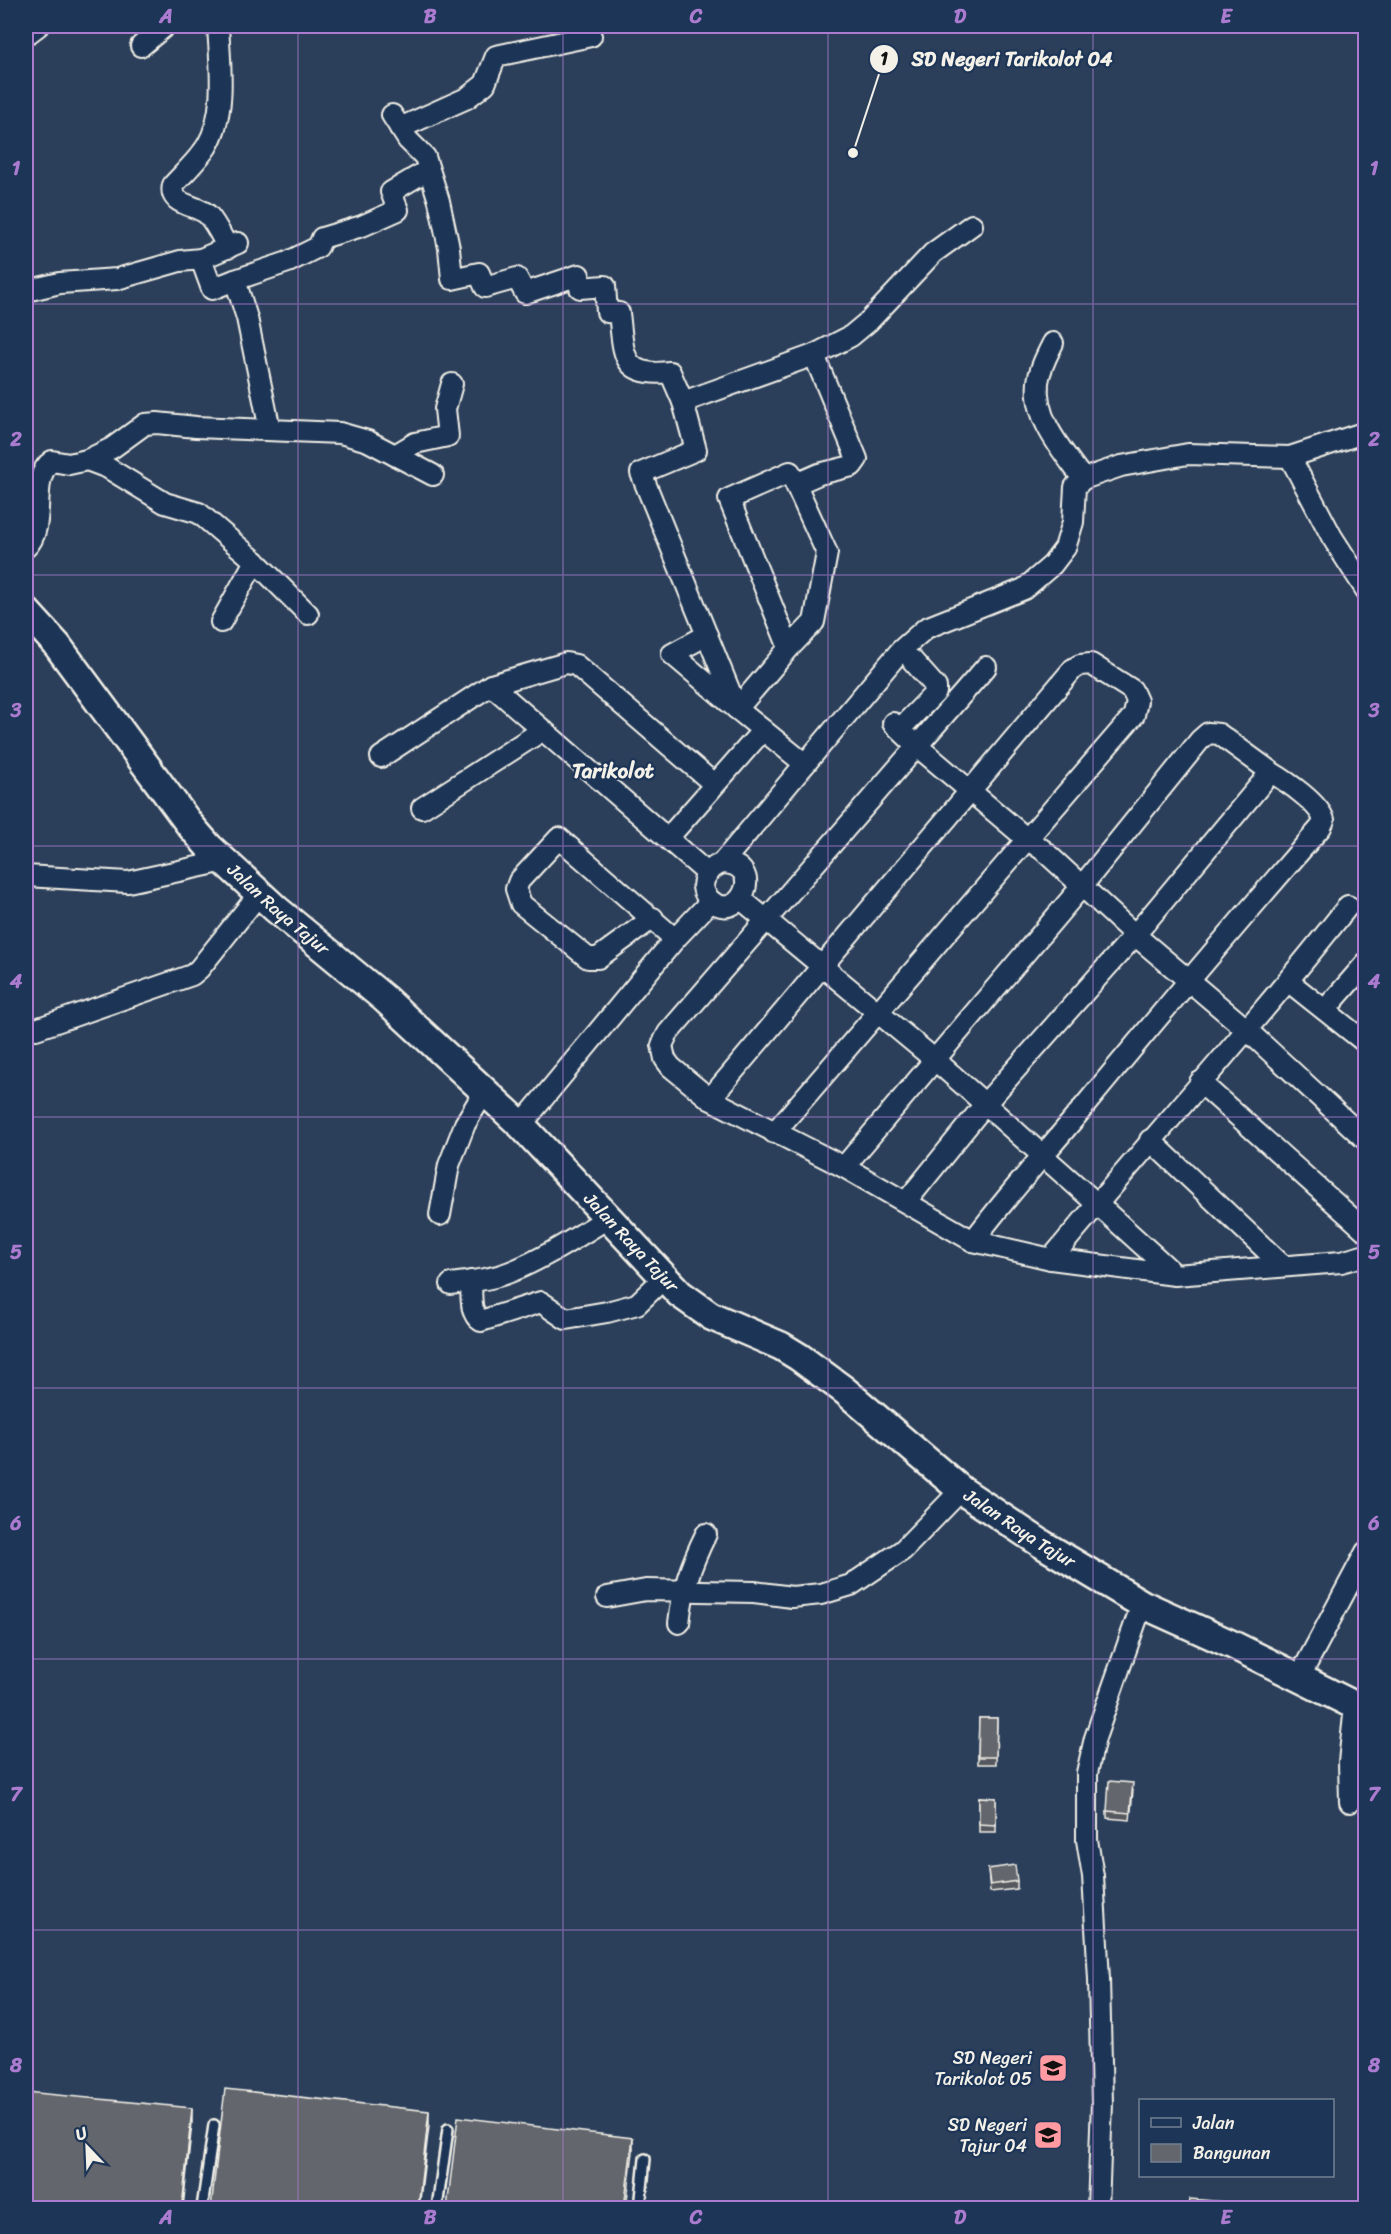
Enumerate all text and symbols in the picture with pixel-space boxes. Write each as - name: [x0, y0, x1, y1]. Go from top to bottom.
- text: A: [158, 0, 173, 34]
- text: B: [424, 0, 437, 34]
- text: C: [689, 0, 703, 34]
- text: D: [954, 0, 967, 34]
- text: E: [1220, 0, 1233, 34]
- callout: SD Negeri Tarikolot 04: [869, 40, 1124, 78]
- text: SD Negeri Tarikolot 04: [910, 42, 1113, 77]
- text: 1: [880, 43, 888, 75]
- text: 1: [12, 151, 21, 186]
- text: 1: [1370, 151, 1379, 186]
- text: 2: [9, 422, 22, 457]
- text: 2: [1367, 422, 1380, 457]
- text: 3: [10, 693, 22, 728]
- text: 3: [1368, 693, 1380, 728]
- district label: Tarikolot: [572, 752, 655, 790]
- street label: Jalan Raya Tajur: [219, 854, 338, 964]
- text: 4: [9, 964, 23, 999]
- text: 4: [1367, 964, 1381, 999]
- street label: Jalan Raya Tajur: [575, 1184, 688, 1301]
- text: 5: [10, 1235, 22, 1270]
- text: 5: [1368, 1235, 1380, 1270]
- street label: Jalan Raya Tajur: [956, 1479, 1083, 1578]
- text: 6: [9, 1506, 22, 1541]
- text: 6: [1367, 1506, 1380, 1541]
- text: 7: [10, 1777, 23, 1812]
- text: 7: [1368, 1777, 1381, 1812]
- place label: SD Negeri Tarikolot 05: [935, 2042, 1033, 2095]
- text: 8: [9, 2048, 23, 2083]
- text: 8: [1367, 2048, 1381, 2083]
- school or university icon: SD Negeri Tarikolot 05: [1037, 2052, 1069, 2084]
- legend: [1139, 2099, 1334, 2177]
- text: Jalan: [1192, 2107, 1235, 2139]
- place label: SD Negeri Tajur 04: [948, 2109, 1028, 2162]
- north arrow: [57, 2117, 117, 2177]
- text: U: [71, 2118, 93, 2149]
- school or university icon: SD Negeri Tajur 04: [1032, 2119, 1064, 2151]
- text: Bangunan: [1193, 2137, 1271, 2169]
- text: A: [158, 2200, 173, 2234]
- text: B: [424, 2200, 437, 2234]
- text: C: [689, 2200, 703, 2234]
- text: D: [954, 2200, 967, 2234]
- text: E: [1220, 2200, 1233, 2234]

